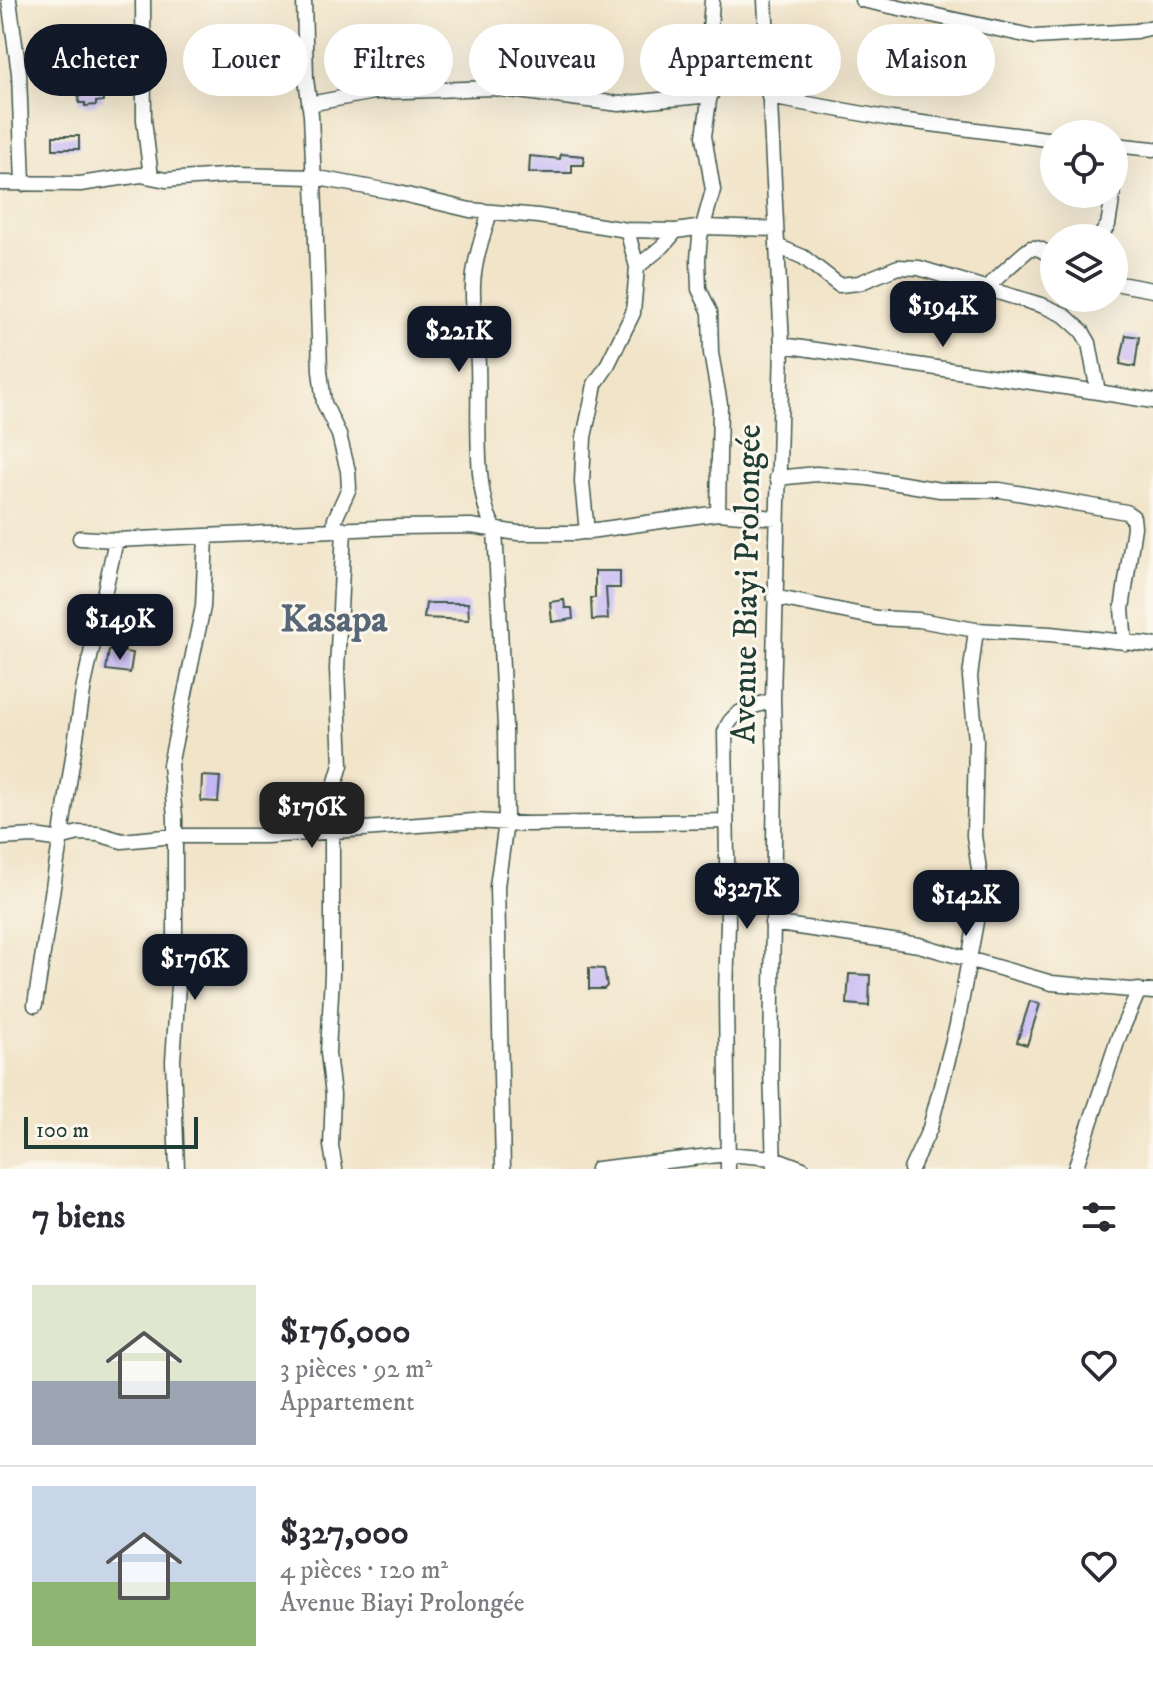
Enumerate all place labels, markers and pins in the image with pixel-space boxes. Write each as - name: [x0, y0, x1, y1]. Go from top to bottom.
- pin: $194K: [887, 281, 999, 349]
- pin: $221K: [403, 306, 515, 374]
- pin: $149K: [64, 594, 176, 662]
- pin: $176K: [256, 782, 368, 850]
- pin: $327K: [691, 863, 803, 931]
- pin: $142K: [910, 870, 1022, 938]
- pin: $176K: [139, 934, 251, 1002]

